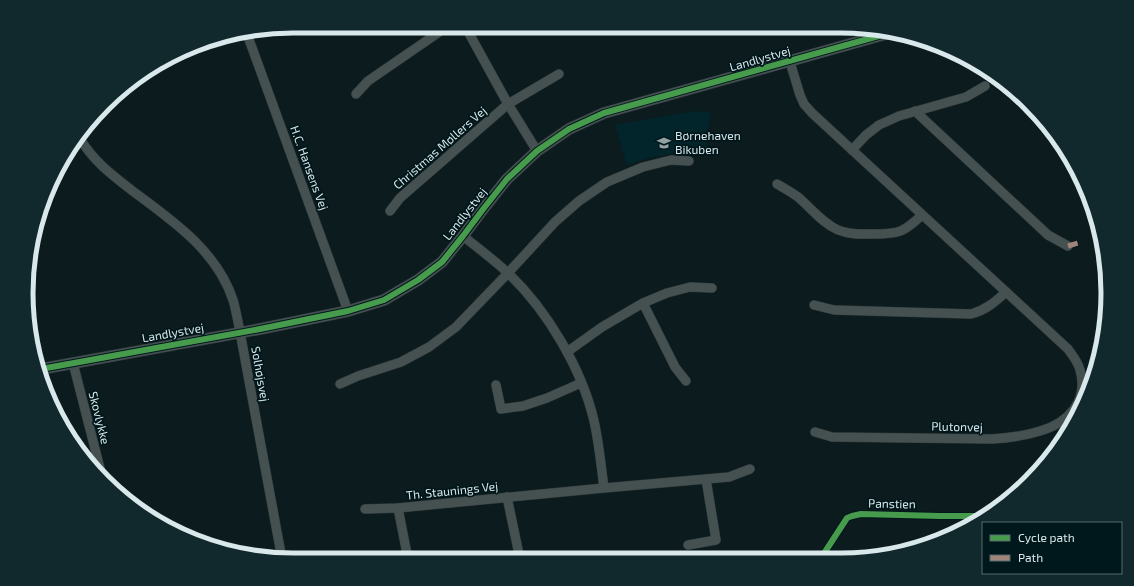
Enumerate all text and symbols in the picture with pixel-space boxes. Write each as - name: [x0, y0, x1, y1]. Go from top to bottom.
- street label: Landlystvej: [728, 43, 792, 74]
- street label: Christmas Møllers Vej: [390, 103, 489, 192]
- street label: H.C. Hansens Vej: [287, 124, 332, 212]
- place label: Børnehaven Bikuben: [675, 128, 741, 156]
- school or university icon: Børnehaven Bikuben: [656, 135, 672, 151]
- street label: Landlystvej: [439, 184, 490, 243]
- street label: Landlystvej: [141, 320, 205, 345]
- street label: Solhøjsvej: [248, 345, 273, 403]
- street label: Skovlykke: [87, 390, 113, 446]
- street label: Plutonvej: [931, 419, 983, 434]
- street label: Th. Staunings Vej: [405, 478, 499, 503]
- street label: Panstien: [868, 496, 916, 510]
- legend: [982, 522, 1122, 574]
- text: Cycle path: [1018, 530, 1075, 544]
- text: Path: [1018, 550, 1043, 564]

